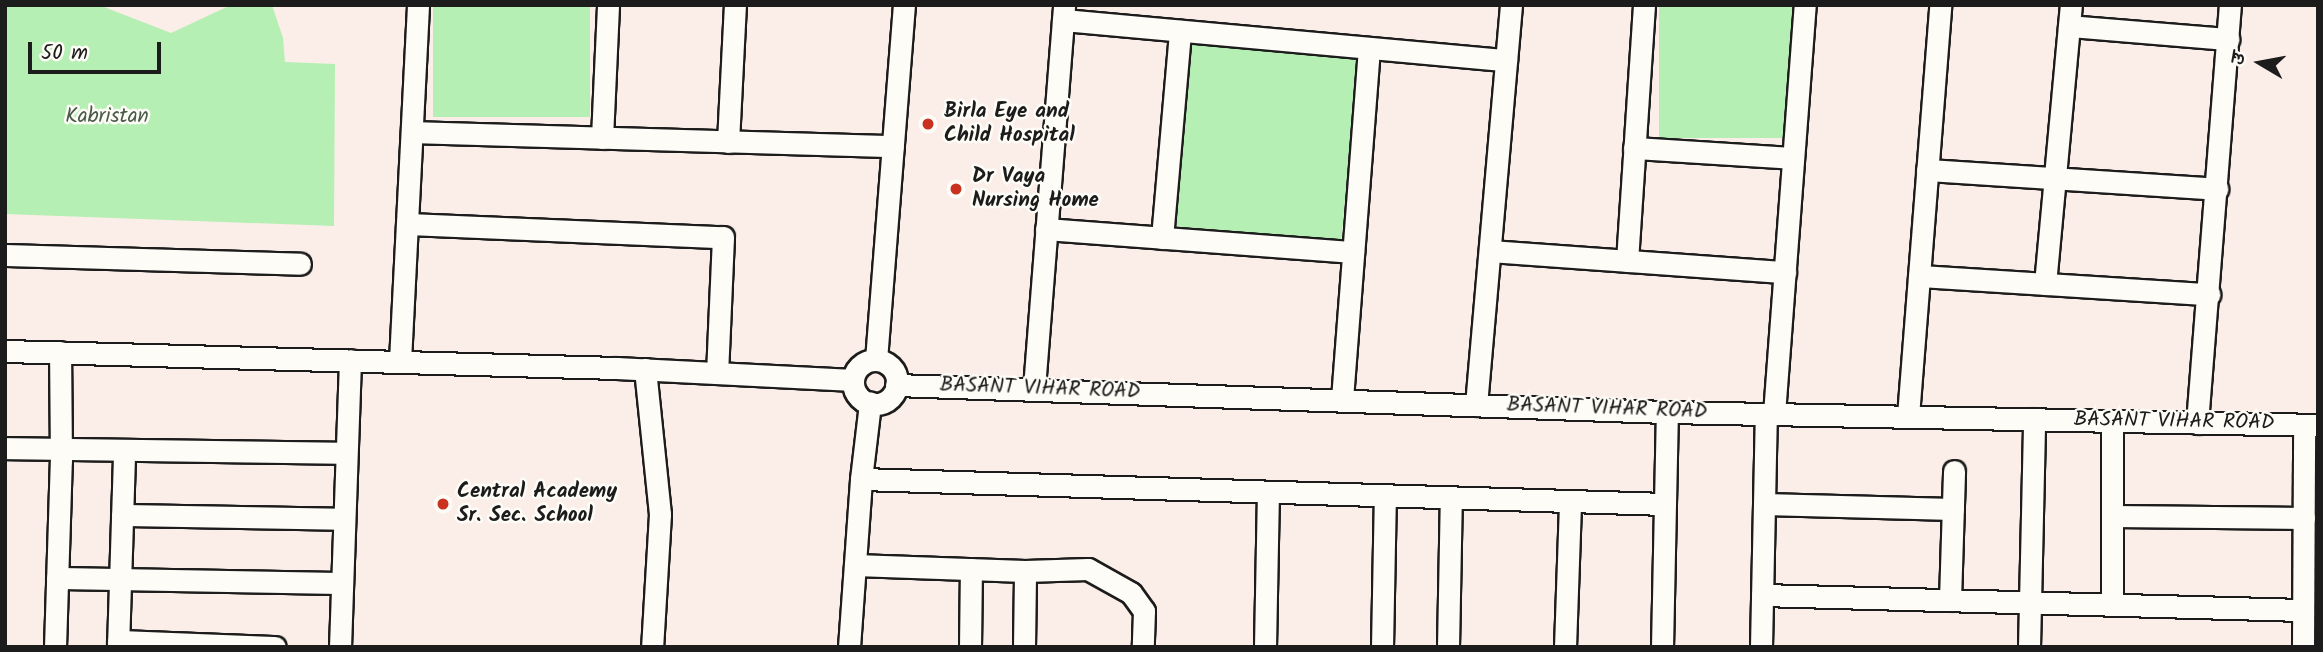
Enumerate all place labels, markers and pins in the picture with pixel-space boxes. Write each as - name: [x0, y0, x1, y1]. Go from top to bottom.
- place label: Birla Eye and Child Hospital: [944, 99, 1075, 149]
- marker: Birla Eye and Child Hospital: [918, 114, 938, 134]
- place label: Dr Vaya Nursing Home: [972, 164, 1099, 214]
- marker: Dr Vaya Nursing Home: [946, 179, 966, 199]
- place label: Central Academy Sr. Sec. School: [457, 479, 617, 529]
- marker: Central Academy Sr. Sec. School: [435, 496, 451, 512]

